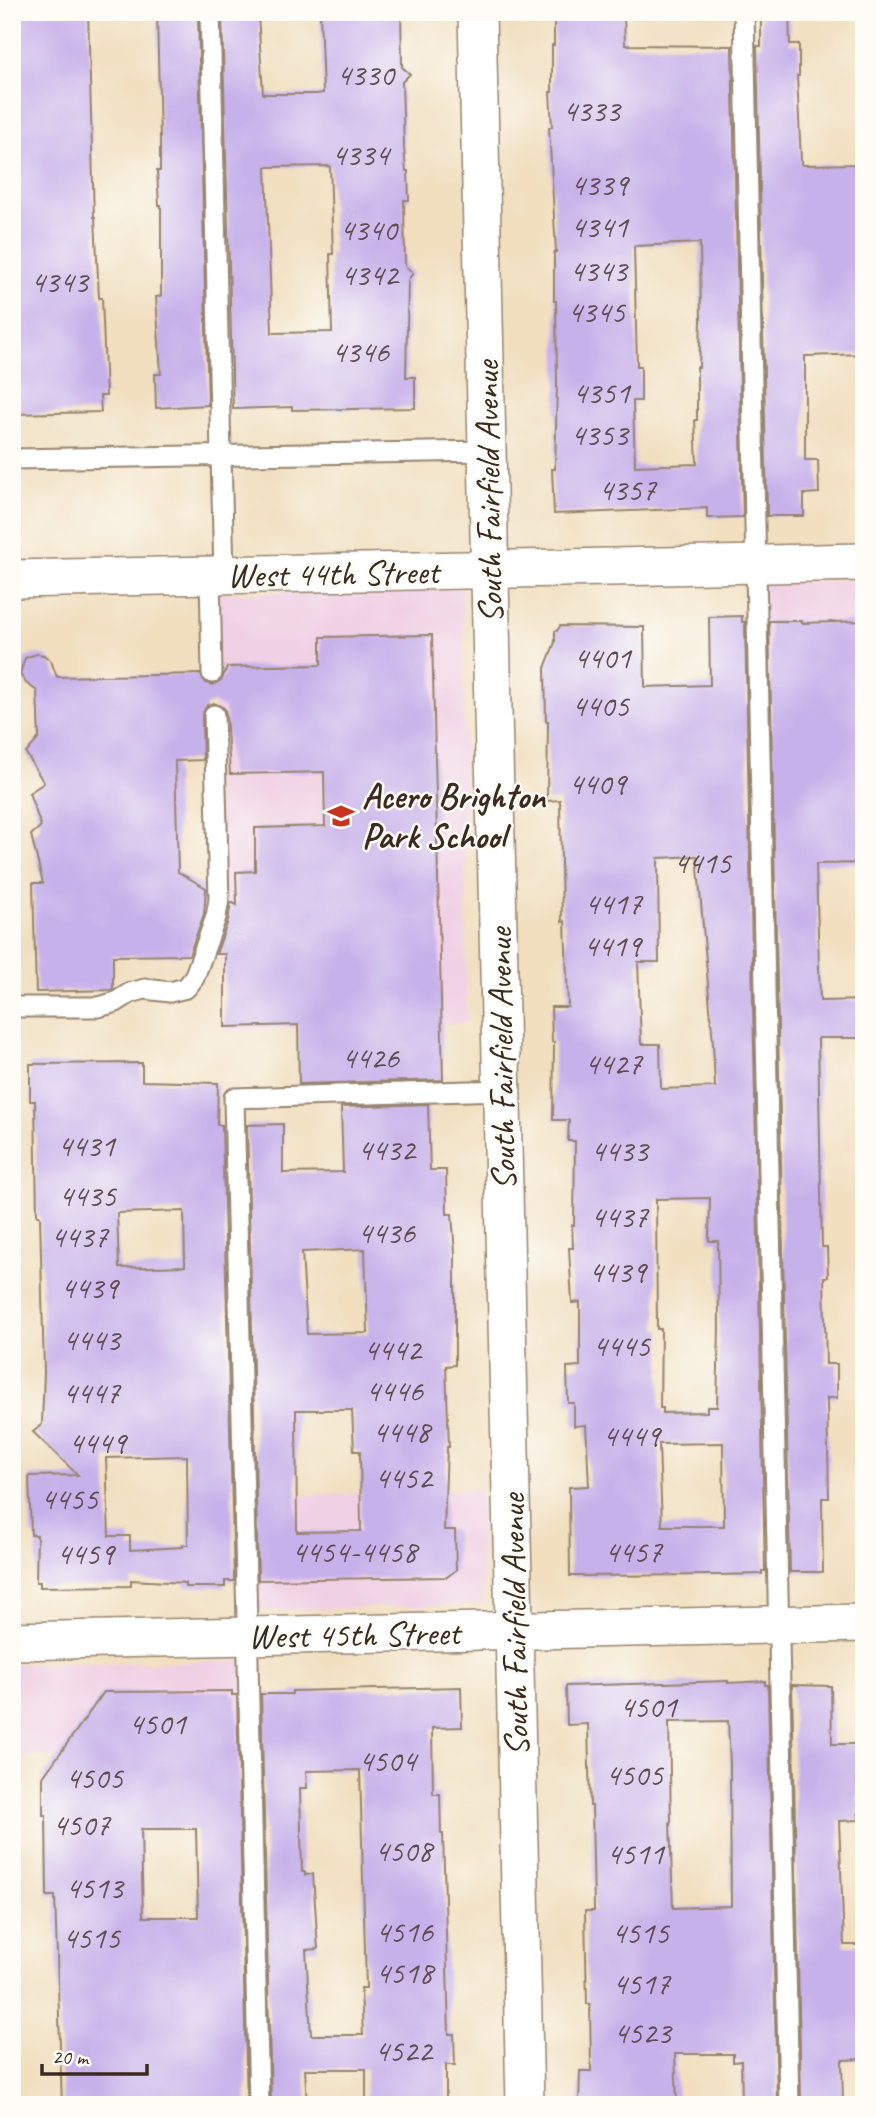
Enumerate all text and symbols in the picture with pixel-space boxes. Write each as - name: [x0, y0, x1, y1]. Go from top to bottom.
- house number: 4330: [336, 54, 396, 95]
- house number: 4333: [562, 90, 622, 131]
- house number: 4334: [331, 134, 392, 175]
- house number: 4339: [570, 164, 630, 205]
- house number: 4341: [570, 206, 629, 247]
- house number: 4340: [339, 209, 399, 250]
- house number: 4343: [569, 250, 629, 291]
- house number: 4342: [340, 254, 400, 295]
- house number: 4343: [30, 261, 90, 302]
- house number: 4345: [567, 291, 626, 332]
- house number: 4346: [331, 331, 390, 372]
- street label: South Fairfield Avenue: [464, 358, 513, 624]
- house number: 4351: [572, 372, 631, 413]
- house number: 4353: [570, 414, 630, 455]
- house number: 4357: [598, 469, 657, 510]
- street label: West 44th Street: [227, 549, 443, 598]
- house number: 4401: [573, 637, 632, 678]
- house number: 4405: [571, 685, 630, 726]
- house number: 4409: [568, 763, 628, 804]
- place label: Acero Brighton Park School: [362, 774, 546, 859]
- school or university icon: Acero Brighton Park School: [326, 801, 356, 831]
- house number: 4415: [673, 842, 732, 883]
- house number: 4417: [584, 883, 643, 924]
- street label: South Fairfield Avenue: [477, 925, 526, 1191]
- house number: 4419: [583, 925, 643, 966]
- house number: 4426: [341, 1037, 400, 1078]
- house number: 4427: [584, 1043, 643, 1084]
- house number: 4431: [57, 1125, 116, 1166]
- house number: 4432: [357, 1129, 417, 1170]
- house number: 4433: [590, 1130, 650, 1171]
- house number: 4435: [58, 1175, 117, 1216]
- house number: 4437: [590, 1196, 649, 1237]
- house number: 4436: [357, 1212, 416, 1253]
- house number: 4437: [50, 1216, 109, 1257]
- house number: 4439: [588, 1251, 648, 1292]
- house number: 4439: [60, 1267, 120, 1308]
- house number: 4443: [62, 1319, 122, 1360]
- house number: 4445: [592, 1325, 651, 1366]
- house number: 4442: [363, 1329, 423, 1370]
- house number: 4446: [365, 1370, 424, 1411]
- house number: 4447: [62, 1372, 121, 1413]
- house number: 4448: [372, 1411, 432, 1452]
- house number: 4449: [602, 1415, 662, 1456]
- house number: 4449: [68, 1422, 128, 1463]
- house number: 4452: [374, 1457, 434, 1498]
- house number: 4455: [40, 1478, 99, 1519]
- street label: South Fairfield Avenue: [490, 1491, 539, 1757]
- house number: 4454-4458: [291, 1531, 419, 1572]
- house number: 4457: [604, 1531, 663, 1572]
- house number: 4459: [56, 1533, 116, 1574]
- street label: West 45th Street: [248, 1610, 464, 1659]
- house number: 4501: [619, 1686, 678, 1727]
- house number: 4501: [128, 1703, 187, 1744]
- house number: 4504: [358, 1740, 419, 1781]
- house number: 4505: [605, 1754, 664, 1795]
- house number: 4505: [65, 1757, 124, 1798]
- house number: 4507: [52, 1804, 111, 1845]
- house number: 4508: [374, 1830, 434, 1871]
- house number: 4511: [606, 1833, 665, 1874]
- house number: 4513: [65, 1867, 125, 1908]
- house number: 4516: [375, 1911, 434, 1952]
- house number: 4515: [611, 1912, 670, 1953]
- house number: 4515: [62, 1917, 121, 1958]
- house number: 4518: [375, 1952, 435, 1993]
- house number: 4517: [612, 1963, 671, 2004]
- house number: 4523: [613, 2012, 673, 2053]
- house number: 4522: [374, 2030, 434, 2071]
- scale bar: [42, 2033, 147, 2077]
- text: 20 m: [52, 2044, 90, 2070]

